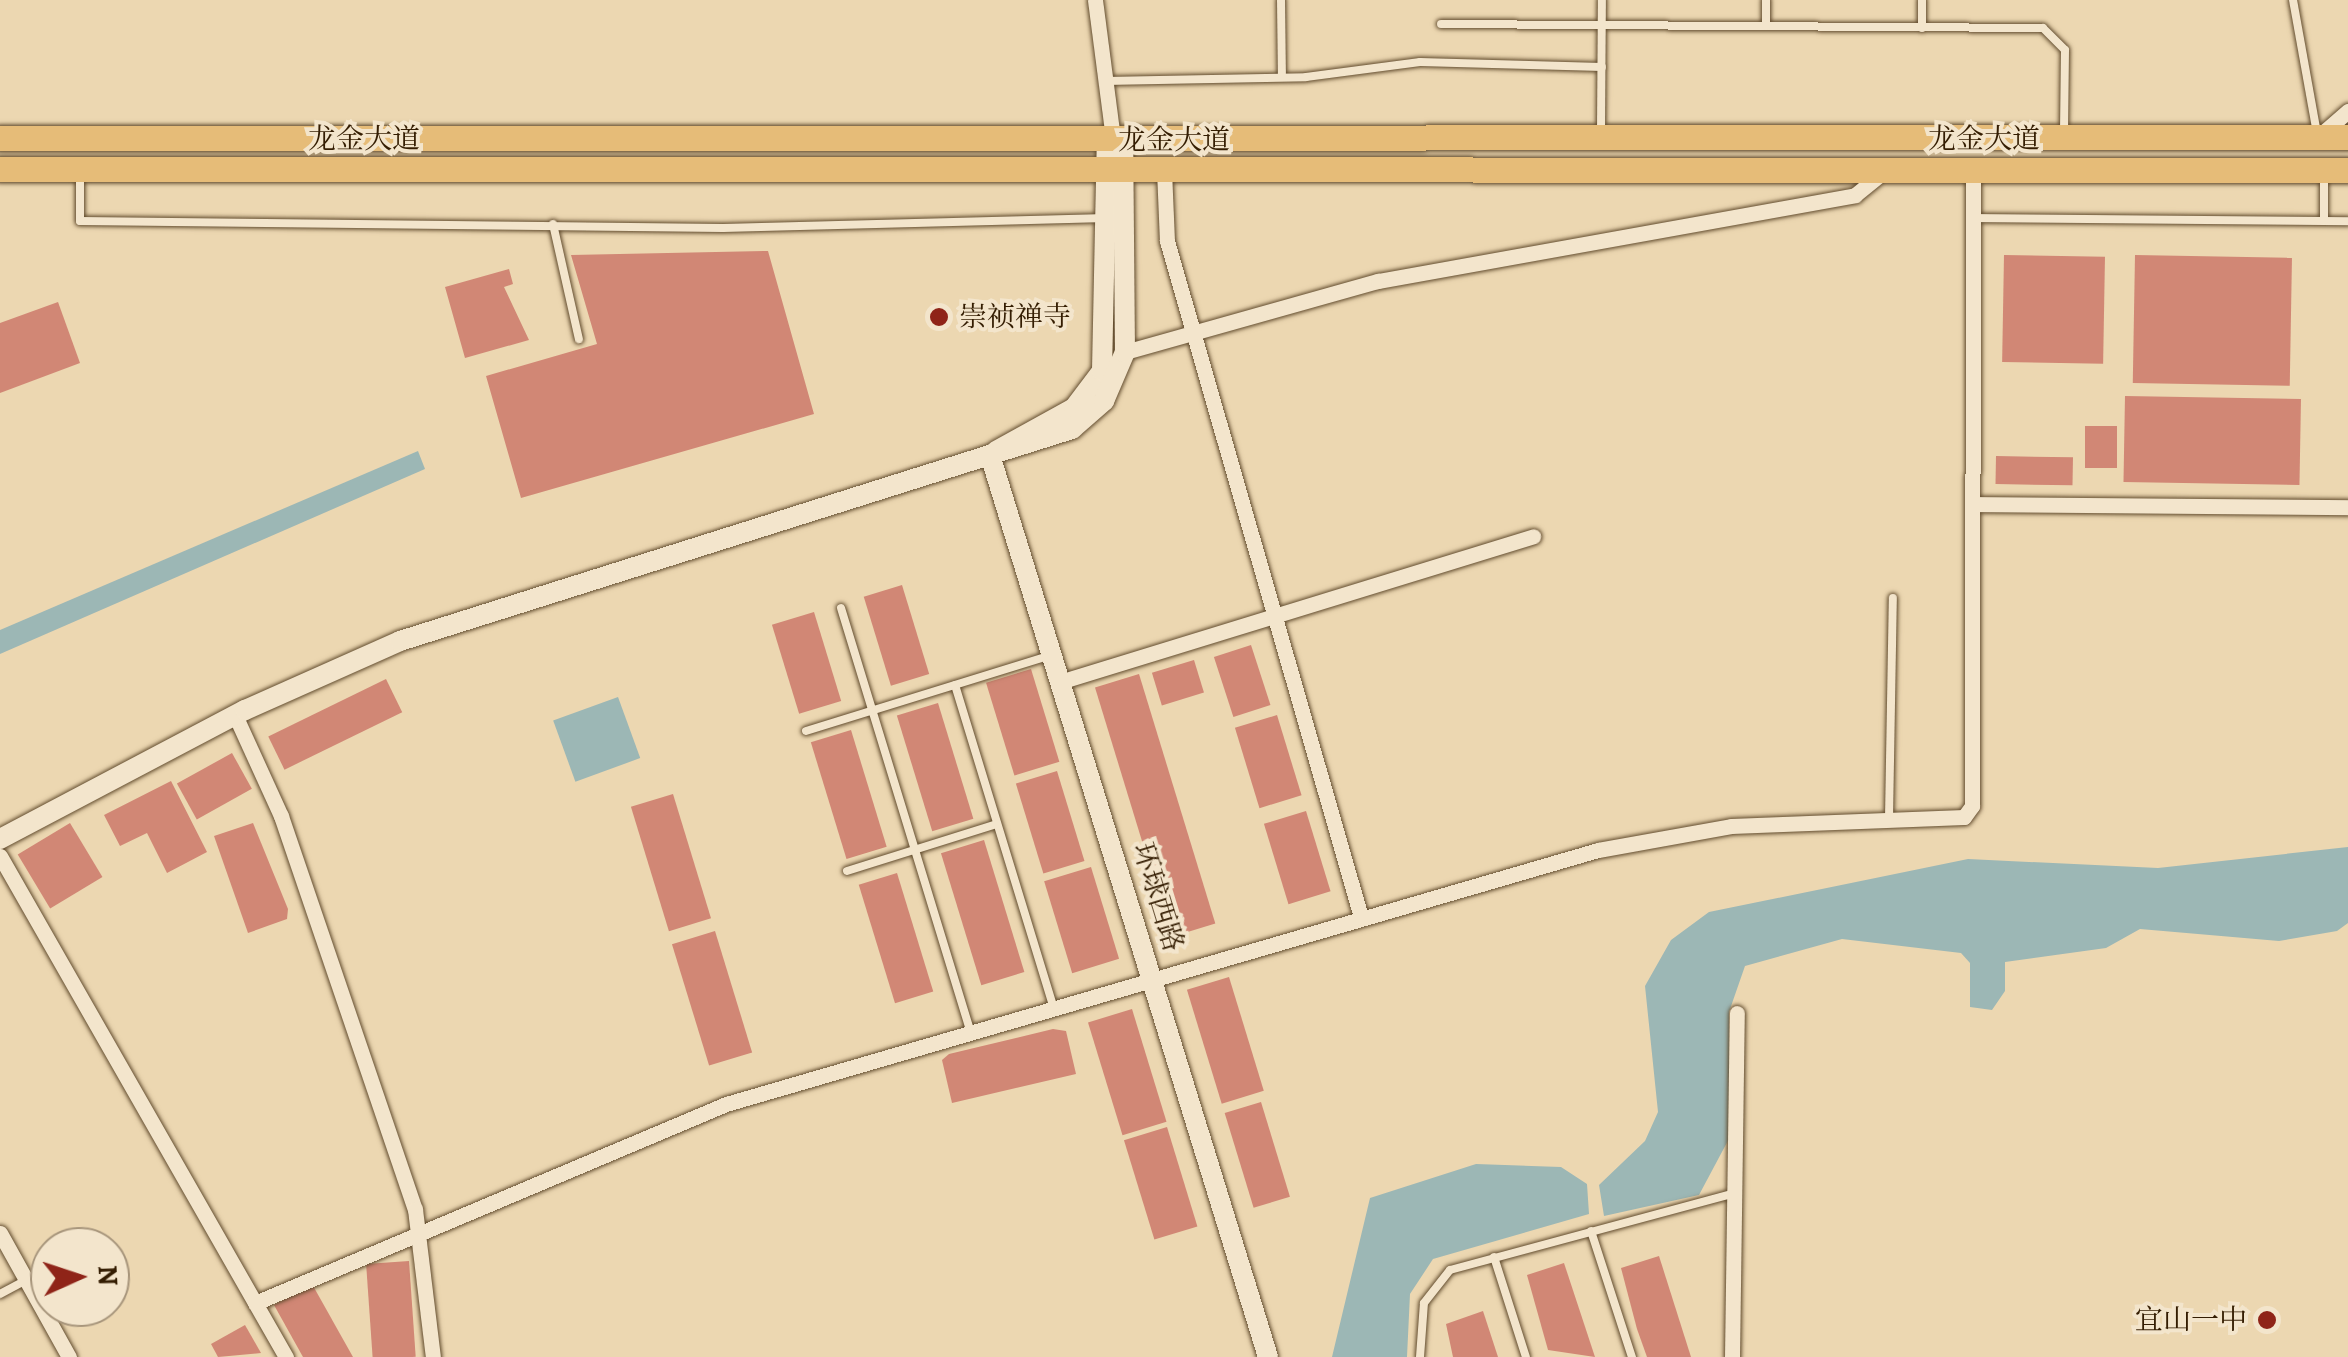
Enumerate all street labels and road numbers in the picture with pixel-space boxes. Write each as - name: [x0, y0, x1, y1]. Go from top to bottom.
- street label: 龙金大道: [308, 122, 420, 156]
- street label: 龙金大道: [1928, 122, 2040, 156]
- street label: 龙金大道: [1118, 123, 1230, 157]
- street label: 环球西路: [1126, 839, 1190, 955]

